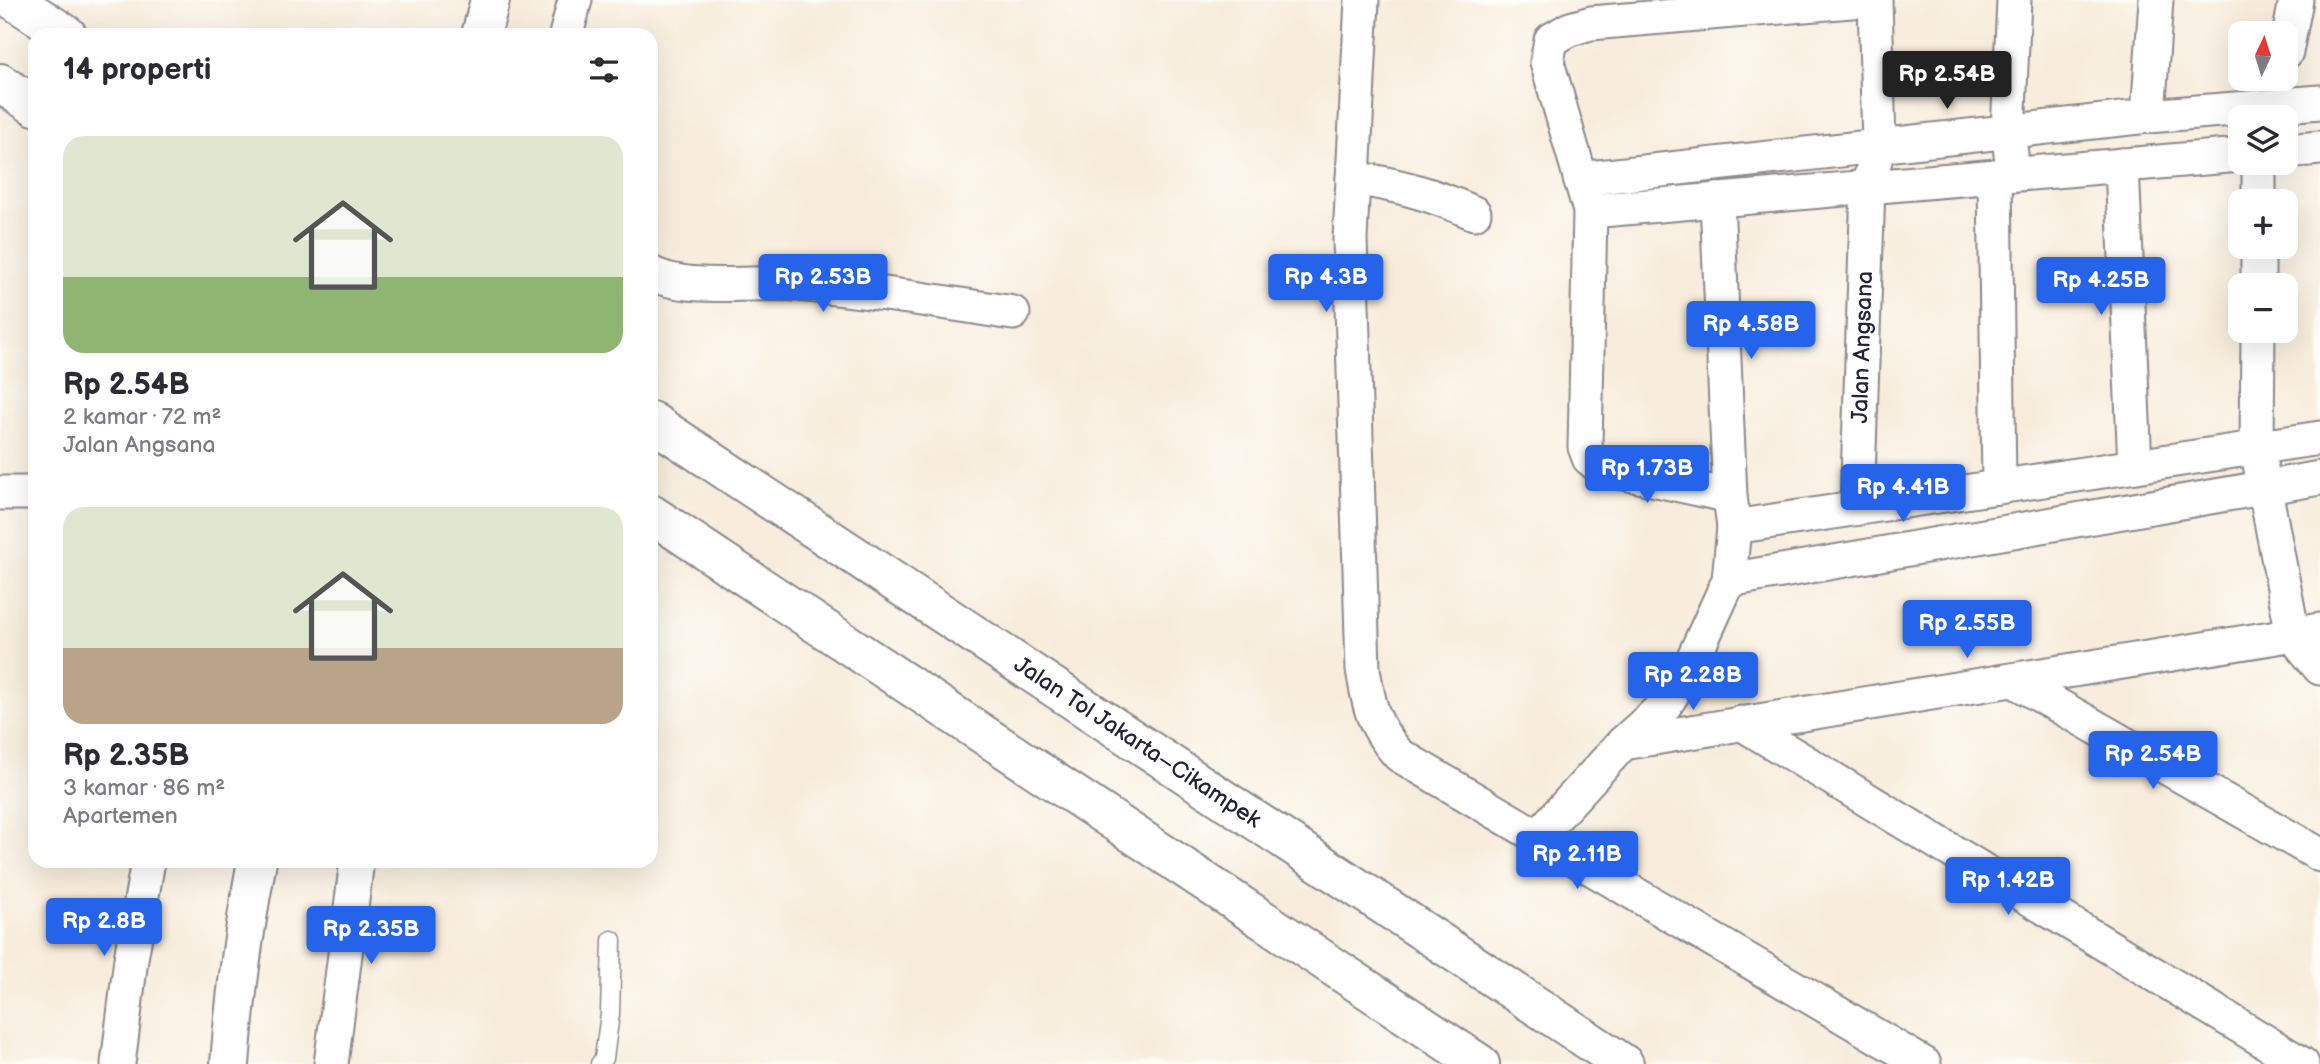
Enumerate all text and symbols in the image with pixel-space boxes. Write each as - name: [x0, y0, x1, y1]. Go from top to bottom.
- north arrow: [2228, 21, 2298, 91]
- map controls: [2228, 21, 2298, 343]
- icon: filters: [585, 51, 623, 89]
- text: 14 properti: [63, 52, 211, 88]
- pin: Rp 2.54B: [1875, 52, 2019, 111]
- text: Rp 2.54B: [1898, 60, 1996, 88]
- button: layers: [2228, 105, 2298, 175]
- icon: home: [280, 182, 406, 308]
- button: +: [2228, 189, 2298, 259]
- pin: Rp 2.53B: [751, 254, 895, 314]
- pin: Rp 4.3B: [1261, 254, 1391, 314]
- pin: Rp 4.25B: [2029, 258, 2173, 317]
- text: Rp 2.53B: [775, 263, 871, 291]
- text: Rp 4.3B: [1284, 263, 1368, 291]
- text: Rp 4.25B: [2052, 266, 2150, 294]
- street label: Jalan Angsana: [1846, 270, 1879, 424]
- button: −: [2228, 273, 2298, 343]
- pin: Rp 4.58B: [1679, 302, 1823, 361]
- text: Rp 4.58B: [1702, 310, 1800, 338]
- text: Rp 2.54B: [63, 367, 190, 403]
- text: 2 kamar · 72 m²: [63, 403, 221, 431]
- text: Jalan Angsana: [63, 431, 215, 459]
- pin: Rp 1.73B: [1575, 446, 1719, 505]
- text: Rp 1.73B: [1601, 454, 1693, 482]
- pin: Rp 4.41B: [1831, 464, 1975, 524]
- text: Rp 4.41B: [1857, 473, 1949, 501]
- icon: home: [280, 553, 406, 679]
- pin: Rp 2.55B: [1895, 600, 2039, 660]
- text: Rp 2.55B: [1919, 609, 2015, 637]
- street label: Jalan Tol Jakarta–Cikampek: [1009, 651, 1267, 835]
- pin: Rp 2.28B: [1621, 652, 1765, 712]
- text: Rp 2.28B: [1644, 661, 1742, 689]
- pin: Rp 2.54B: [2081, 732, 2225, 791]
- text: Rp 2.35B: [63, 738, 189, 774]
- text: Rp 2.54B: [2104, 740, 2202, 768]
- text: 3 kamar · 86 m²: [63, 774, 225, 802]
- text: Apartemen: [63, 802, 178, 830]
- pin: Rp 2.11B: [1505, 832, 1649, 891]
- text: Rp 2.11B: [1532, 840, 1622, 868]
- pin: Rp 1.42B: [1936, 858, 2080, 917]
- text: Rp 1.42B: [1961, 866, 2055, 894]
- pin: Rp 2.8B: [39, 898, 169, 958]
- pin: Rp 2.35B: [299, 906, 443, 966]
- text: Rp 2.8B: [62, 907, 146, 935]
- text: Rp 2.35B: [323, 915, 419, 943]

